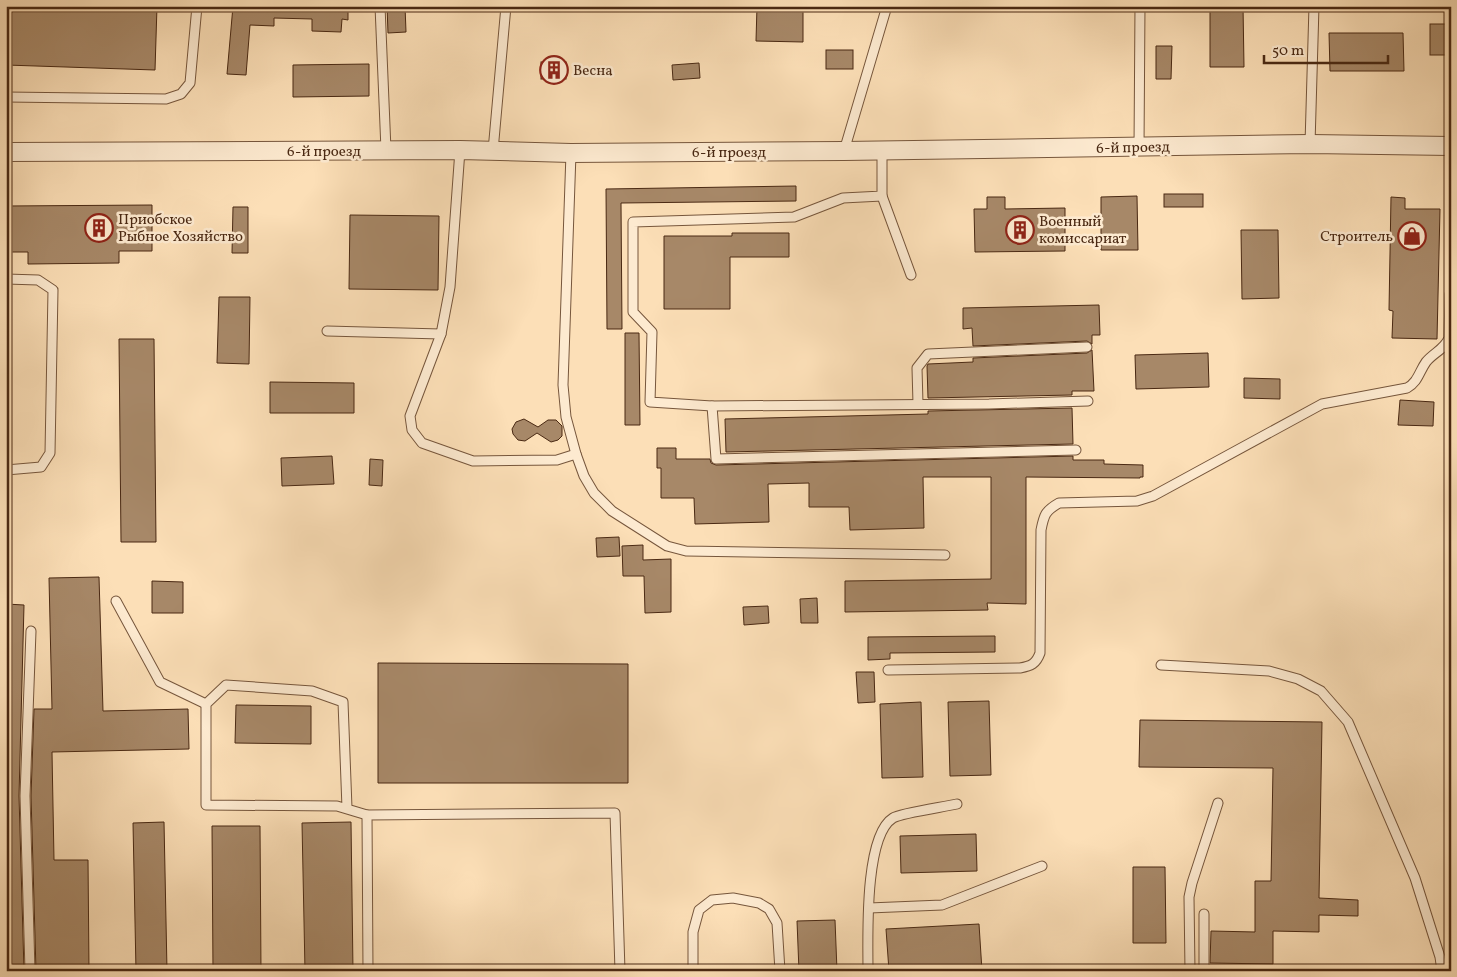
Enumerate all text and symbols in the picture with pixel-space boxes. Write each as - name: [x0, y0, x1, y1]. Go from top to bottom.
- scale bar: [1264, 32, 1388, 64]
- text: 50 m: [1272, 41, 1304, 62]
- building icon: Весна: [539, 55, 569, 85]
- place label: Весна: [573, 61, 613, 82]
- street label: 6-й проезд: [1096, 137, 1171, 160]
- street label: 6-й проезд: [287, 142, 361, 163]
- street label: 6-й проезд: [692, 143, 766, 164]
- place label: Приобское Рыбное Хозяйство: [118, 210, 243, 248]
- place label: Военный комиссариат: [1039, 212, 1127, 250]
- building icon: Приобское Рыбное Хозяйство: [84, 213, 114, 243]
- building icon: Военный комиссариат: [1005, 215, 1035, 245]
- shop icon: Строитель: [1397, 221, 1427, 251]
- place label: Строитель: [1320, 227, 1393, 248]

